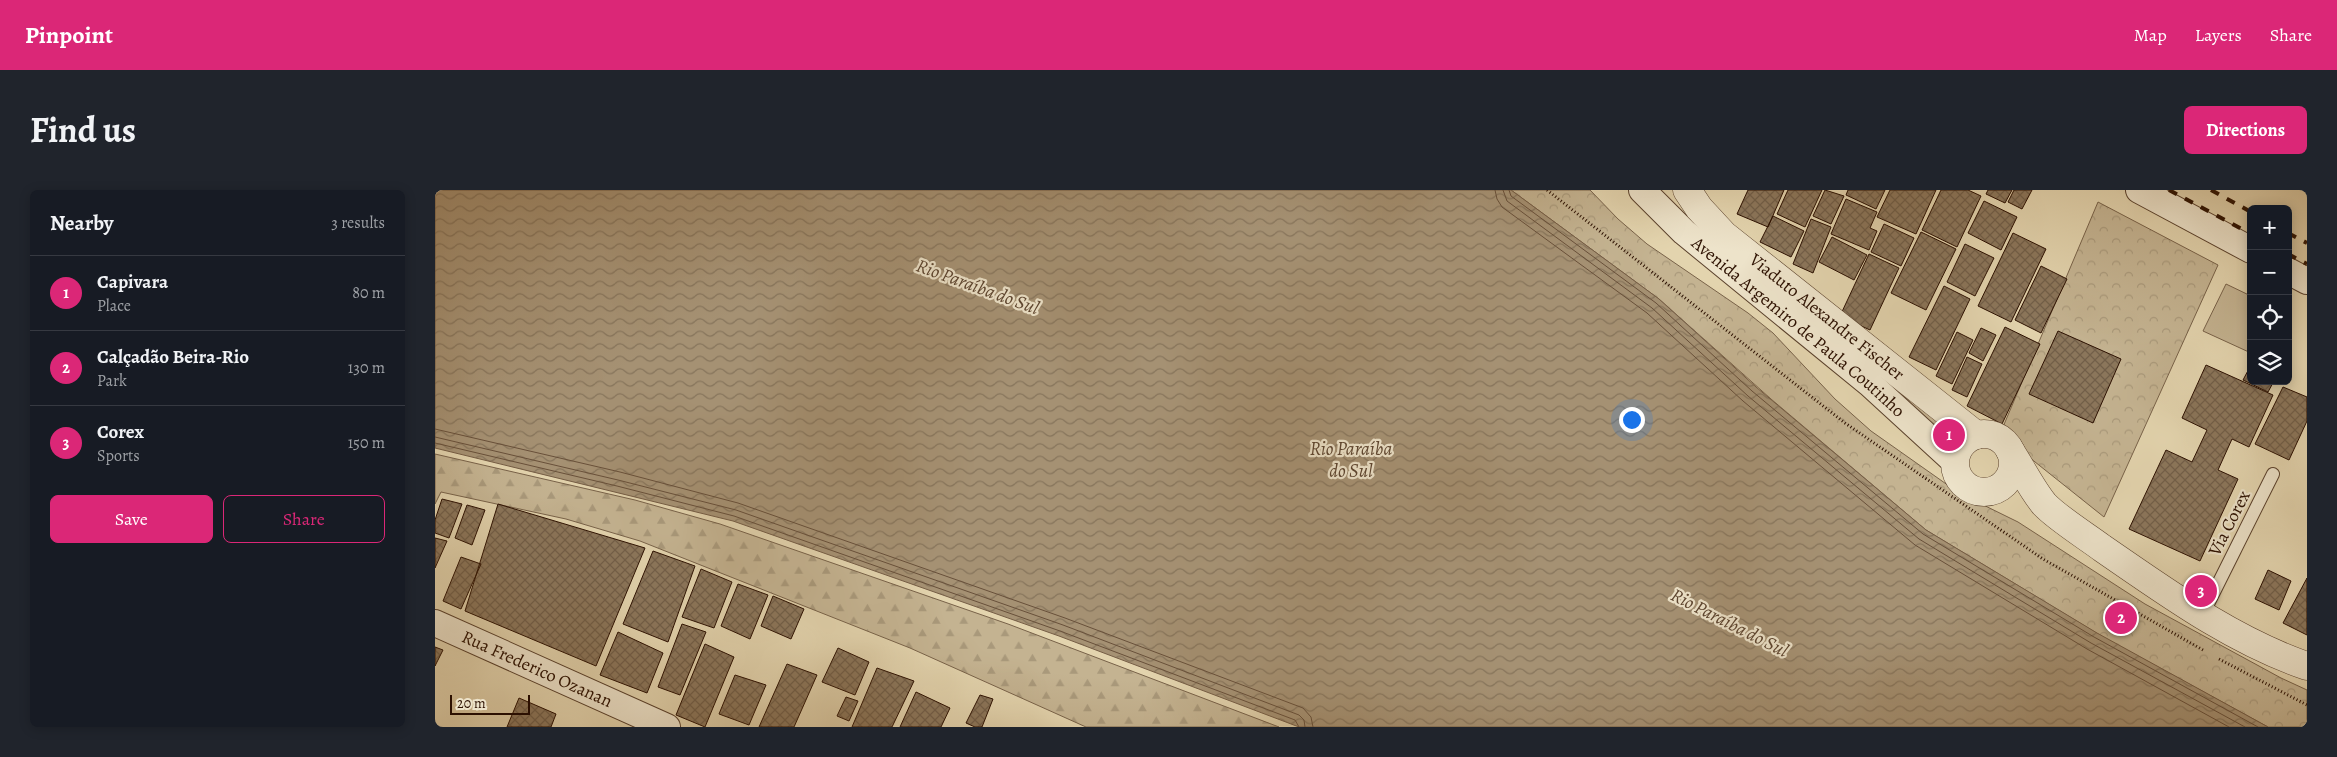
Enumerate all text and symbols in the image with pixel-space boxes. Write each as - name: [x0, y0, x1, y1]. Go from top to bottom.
- text: Pinpoint: [25, 19, 113, 51]
- text: Map: [2134, 23, 2167, 47]
- text: Layers: [2195, 23, 2242, 47]
- text: Share: [2270, 23, 2312, 47]
- text: Find us: [30, 106, 136, 154]
- button: Directions: [2184, 106, 2307, 154]
- map controls: [2247, 205, 2292, 385]
- button: +: [2247, 205, 2292, 250]
- text: Nearby: [50, 209, 113, 237]
- text: 3 results: [331, 212, 385, 234]
- street label: Avenida Argemiro de Paula Coutinho: [1686, 230, 1910, 422]
- street label: Viaduto Alexandre Fischer: [1744, 247, 1910, 386]
- button: −: [2247, 250, 2292, 295]
- water label: Rio Paraíba do Sul: [913, 253, 1043, 321]
- text: Capivara: [97, 269, 168, 295]
- text: 1: [63, 282, 69, 304]
- text: 80 m: [352, 282, 385, 304]
- text: Place: [97, 295, 131, 317]
- button: locate: [2247, 295, 2292, 340]
- button: layers: [2247, 340, 2292, 385]
- text: Calçadão Beira-Rio: [97, 344, 249, 370]
- text: 2: [62, 357, 70, 379]
- text: 130 m: [348, 357, 385, 379]
- text: Park: [97, 370, 127, 392]
- your location: [1619, 407, 1645, 433]
- pin: 1: [1933, 416, 1965, 454]
- text: Corex: [97, 419, 144, 445]
- text: 3: [63, 432, 69, 454]
- text: 150 m: [348, 432, 385, 454]
- water label: Rio Paraíba do Sul: [1310, 436, 1392, 484]
- text: Sports: [97, 445, 140, 467]
- street label: Via Corex: [2202, 486, 2256, 561]
- button: Save: [50, 495, 213, 543]
- button: Share: [223, 495, 385, 543]
- pin: 3: [2185, 572, 2217, 610]
- water label: Rio Paraíba do Sul: [1666, 582, 1793, 664]
- pin: 2: [2105, 599, 2137, 637]
- street label: Rua Frederico Ozanan: [458, 625, 616, 713]
- scale bar: [450, 692, 530, 715]
- text: 20 m: [457, 694, 486, 713]

